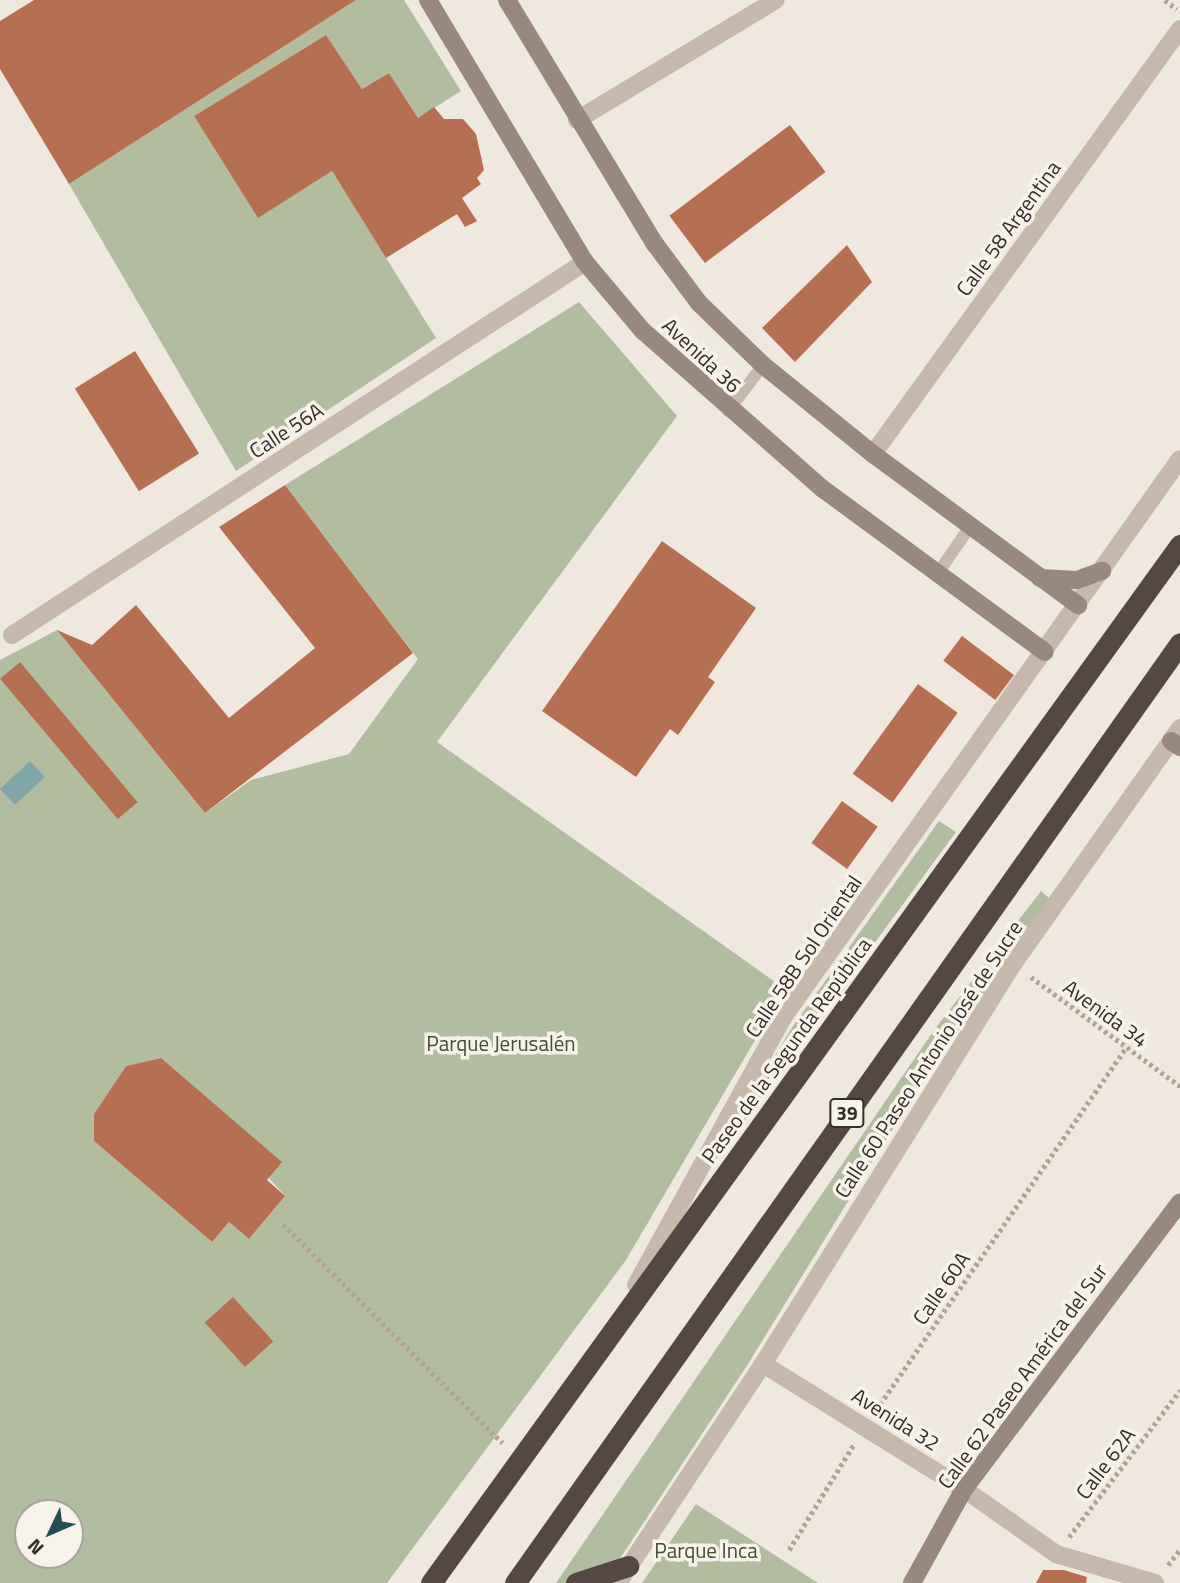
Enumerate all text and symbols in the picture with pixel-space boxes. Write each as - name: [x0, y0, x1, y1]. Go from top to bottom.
- street label: Calle 58 Argentina: [950, 155, 1066, 301]
- street label: Avenida 36: [657, 312, 747, 398]
- street label: Calle 56A: [244, 397, 328, 463]
- street label: Calle 58B Sol Oriental: [739, 870, 867, 1042]
- street label: Calle 60 Paseo Antonio José de Sucre: [829, 916, 1027, 1202]
- street label: Paseo de la Segunda República: [696, 932, 876, 1168]
- street label: Avenida 34: [1059, 974, 1153, 1052]
- park label: Parque Jerusalén: [426, 1030, 576, 1056]
- road number: 39: [828, 1098, 866, 1128]
- street label: Calle 60A: [907, 1247, 975, 1329]
- street label: Calle 62 Paseo América del Sur: [932, 1259, 1112, 1493]
- street label: Avenida 32: [848, 1382, 944, 1456]
- street label: Calle 62A: [1070, 1422, 1140, 1504]
- north arrow: [14, 1499, 84, 1569]
- text: N: [20, 1533, 50, 1562]
- park label: Parque Inca: [654, 1537, 758, 1563]

